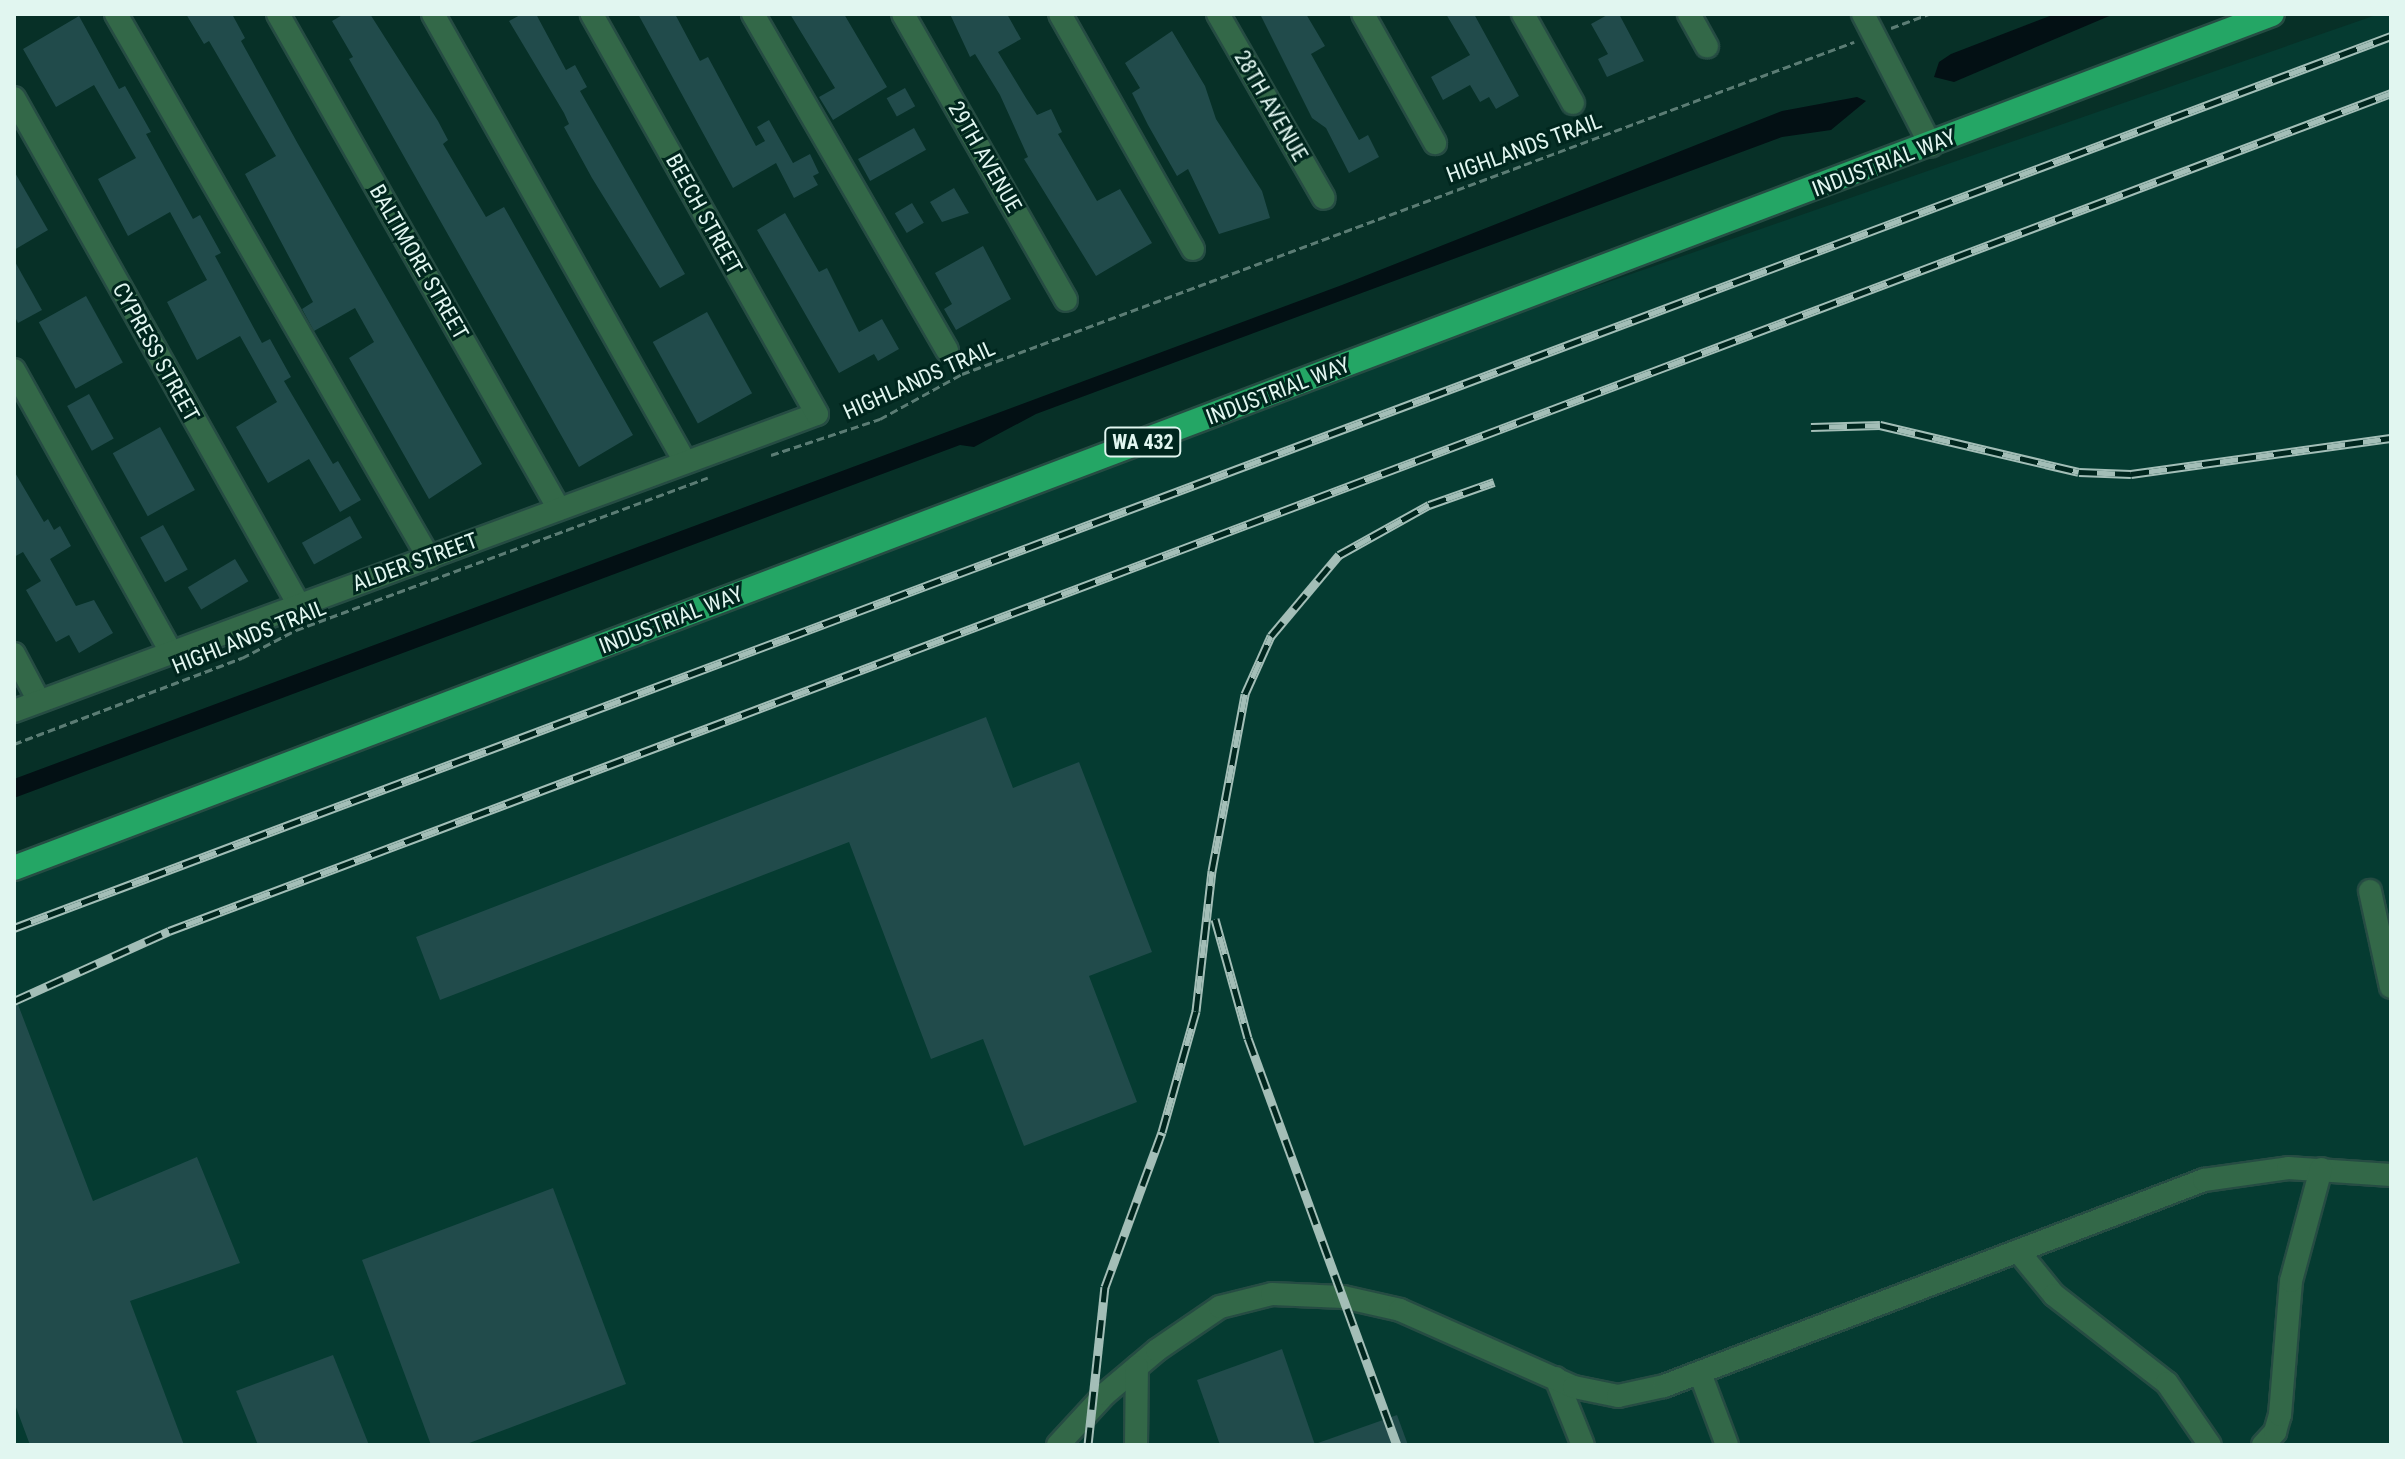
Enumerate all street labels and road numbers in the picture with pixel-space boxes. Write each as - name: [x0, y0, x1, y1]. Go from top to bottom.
- street label: 28TH AVENUE: [1229, 46, 1313, 166]
- street label: 29TH AVENUE: [943, 97, 1027, 217]
- street label: HIGHLANDS TRAIL: [1443, 108, 1605, 188]
- street label: INDUSTRIAL WAY: [1808, 123, 1960, 203]
- street label: BEECH STREET: [660, 149, 748, 279]
- street label: BALTIMORE STREET: [364, 180, 474, 344]
- street label: CYPRESS STREET: [107, 278, 205, 426]
- street label: HIGHLANDS TRAIL: [839, 335, 999, 425]
- street label: INDUSTRIAL WAY: [1202, 351, 1354, 431]
- road number: WA 432: [1103, 426, 1183, 458]
- street label: ALDER STREET: [349, 527, 481, 597]
- street label: INDUSTRIAL WAY: [595, 580, 747, 660]
- street label: HIGHLANDS TRAIL: [168, 594, 330, 680]

